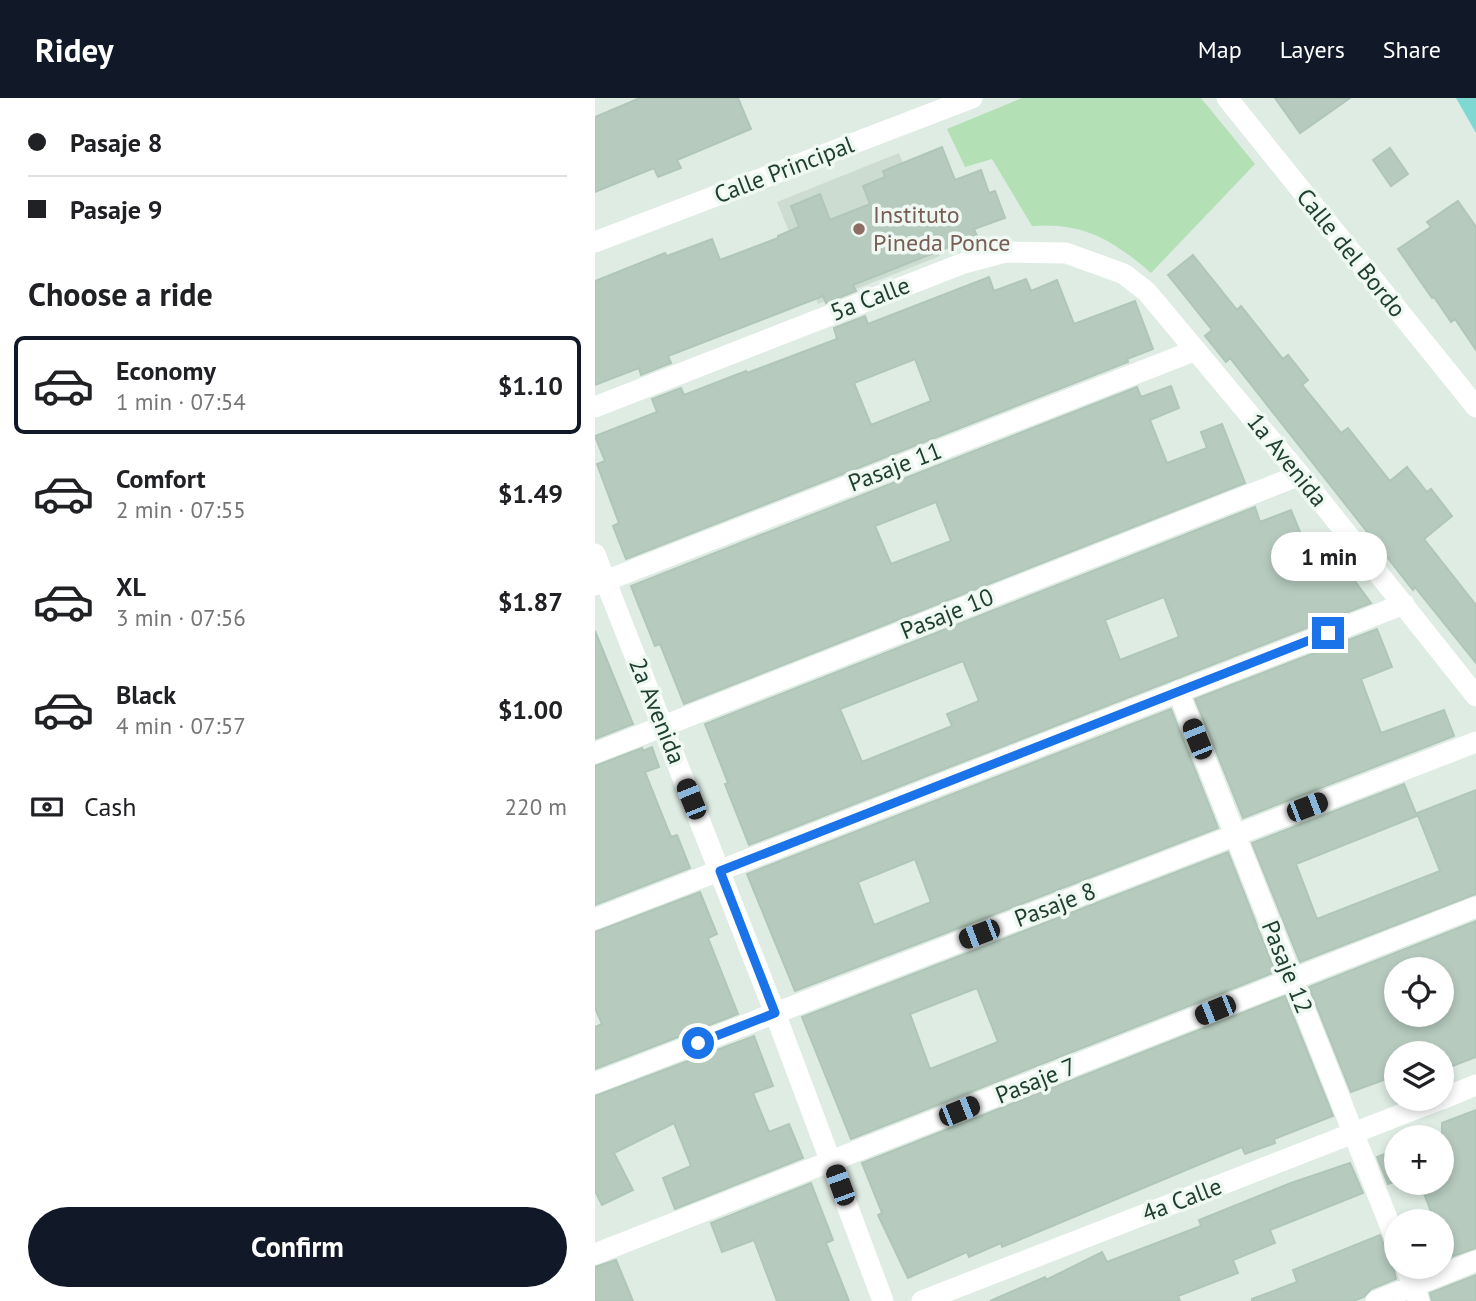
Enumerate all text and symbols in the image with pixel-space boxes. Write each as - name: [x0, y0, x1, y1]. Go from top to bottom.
- text: Ridey: [35, 28, 114, 71]
- text: Map: [1198, 34, 1242, 65]
- text: Layers: [1280, 34, 1345, 65]
- text: Share: [1383, 34, 1441, 65]
- text: Pasaje 8: [70, 126, 162, 159]
- street label: Calle Principal: [710, 129, 858, 210]
- street label: Calle del Bordo: [1290, 182, 1413, 324]
- text: Pasaje 9: [70, 193, 162, 226]
- place label: Instituto Pineda Ponce: [873, 199, 1010, 258]
- marker: Instituto Pineda Ponce: [851, 221, 867, 237]
- street label: 5a Calle: [826, 269, 914, 328]
- text: Choose a ride: [28, 273, 213, 315]
- icon: car: [32, 354, 95, 417]
- text: Economy: [116, 354, 216, 387]
- text: $1.10: [498, 369, 563, 402]
- text: 1 min · 07:54: [116, 387, 246, 416]
- street label: 1a Avenida: [1240, 407, 1335, 513]
- street label: Pasaje 11: [844, 435, 946, 499]
- icon: car: [32, 462, 95, 525]
- text: Comfort: [116, 462, 206, 495]
- text: $1.49: [498, 477, 563, 510]
- text: 2 min · 07:55: [116, 495, 246, 524]
- callout: 1 min: [1270, 532, 1386, 580]
- text: 1 min: [1301, 542, 1357, 571]
- icon: car: [32, 570, 95, 633]
- text: XL: [116, 570, 146, 603]
- street label: Pasaje 10: [896, 581, 998, 646]
- text: $1.87: [498, 585, 563, 618]
- text: 3 min · 07:56: [116, 603, 246, 632]
- route end: [1312, 617, 1344, 649]
- street label: 2a Avenida: [622, 653, 693, 768]
- icon: car: [32, 678, 95, 741]
- text: Black: [116, 678, 176, 711]
- text: $1.00: [498, 693, 563, 726]
- text: 4 min · 07:57: [116, 711, 246, 740]
- car: [1180, 716, 1215, 762]
- car: [674, 776, 709, 822]
- icon: cash: [28, 788, 66, 826]
- text: Cash: [84, 790, 136, 823]
- car: [1284, 790, 1331, 824]
- text: 220 m: [505, 792, 567, 821]
- street label: Pasaje 8: [1010, 875, 1100, 934]
- street label: Pasaje 12: [1255, 916, 1320, 1018]
- car: [956, 917, 1003, 951]
- map controls: [1384, 957, 1454, 1279]
- button: locate: [1384, 957, 1454, 1027]
- car: [1192, 992, 1239, 1028]
- route start: [682, 1027, 714, 1059]
- button: layers: [1384, 1041, 1454, 1111]
- street label: Pasaje 7: [991, 1050, 1081, 1111]
- car: [936, 1093, 983, 1129]
- button: +: [1384, 1125, 1454, 1195]
- car: [823, 1162, 858, 1208]
- street label: 4a Calle: [1138, 1170, 1226, 1229]
- button: Confirm: [28, 1207, 567, 1287]
- button: −: [1384, 1209, 1454, 1279]

